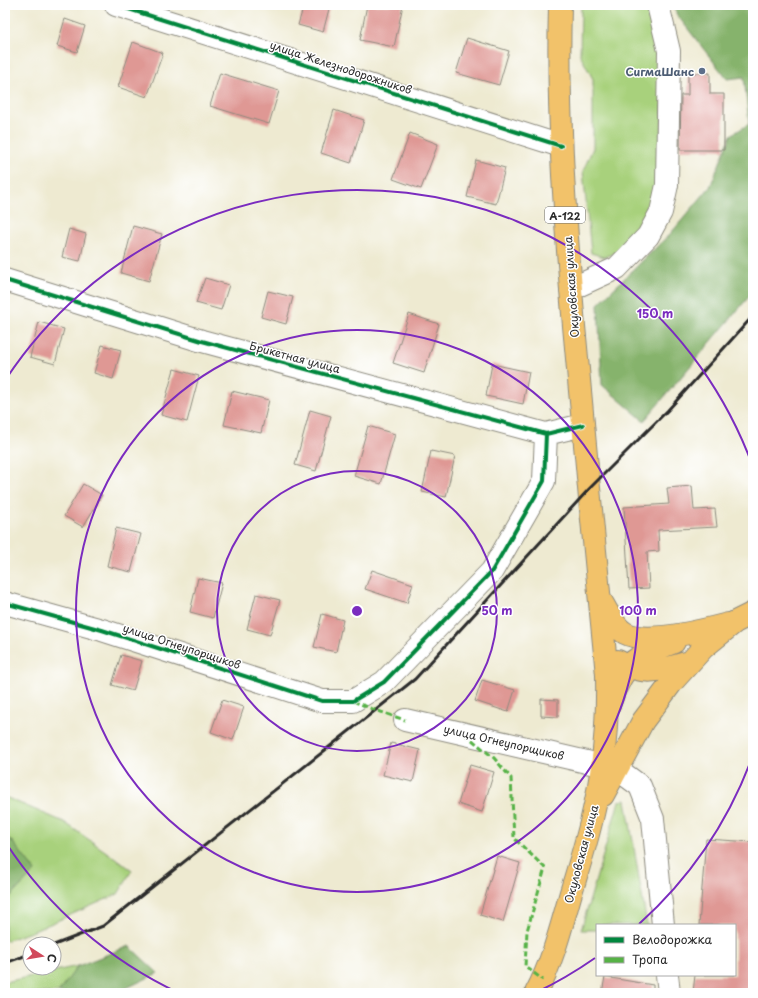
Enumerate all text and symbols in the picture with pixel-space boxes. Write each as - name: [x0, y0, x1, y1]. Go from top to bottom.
- street label: улица Железнодорожников: [268, 36, 414, 98]
- place label: СигмаШанс: [626, 63, 694, 80]
- marker: СигмаШанс: [697, 66, 707, 76]
- road number: А-122: [545, 207, 585, 223]
- street label: Окуловская улица: [559, 236, 583, 338]
- text: 150 m: [637, 304, 673, 322]
- street label: Брикетная улица: [248, 337, 342, 377]
- text: 50 m: [481, 601, 513, 619]
- text: 100 m: [619, 601, 657, 619]
- centre of rings: [350, 604, 364, 618]
- street label: улица Огнеупорщиков: [121, 619, 243, 673]
- street label: улица Огнеупорщиков: [442, 720, 566, 764]
- street label: Окуловская улица: [560, 803, 602, 905]
- legend: [596, 924, 736, 976]
- text: Велодорожка: [632, 930, 712, 948]
- north arrow: [22, 936, 62, 976]
- text: Тропа: [632, 950, 668, 968]
- text: С: [43, 952, 61, 964]

